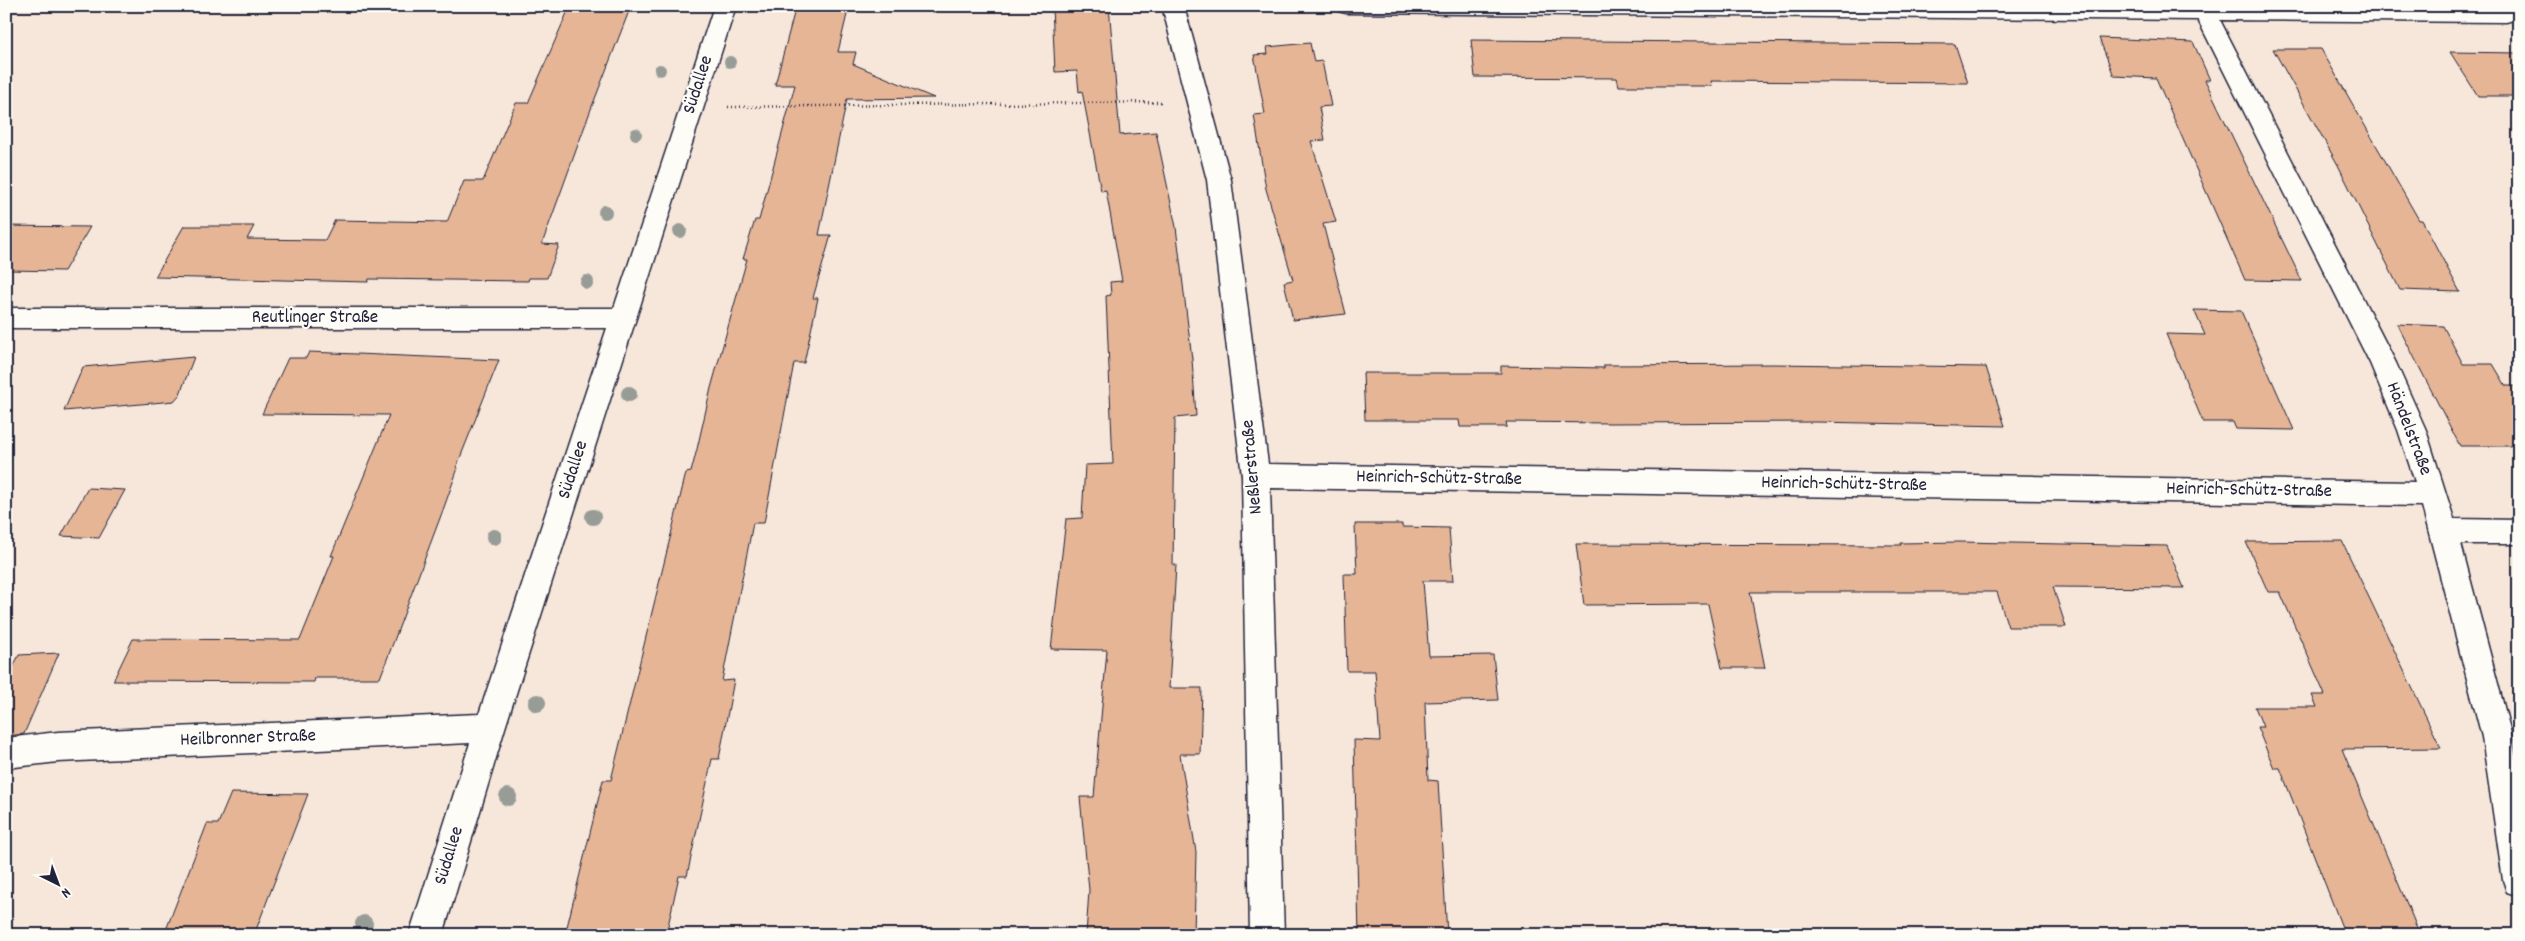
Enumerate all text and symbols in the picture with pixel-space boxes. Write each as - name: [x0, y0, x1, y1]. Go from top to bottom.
- street label: Südallee: [677, 52, 721, 118]
- street label: Reutlinger Straße: [252, 305, 378, 332]
- street label: Händelstraße: [2378, 378, 2438, 480]
- street label: Neßlerstraße: [1235, 418, 1271, 516]
- street label: Südallee: [552, 437, 596, 503]
- street label: Heinrich-Schütz-Straße: [1356, 464, 1522, 494]
- street label: Heinrich-Schütz-Straße: [1761, 470, 1927, 500]
- street label: Heinrich-Schütz-Straße: [2166, 476, 2332, 506]
- street label: Heilbronner Straße: [180, 723, 316, 755]
- street label: Südallee: [428, 823, 472, 889]
- north arrow: [32, 858, 82, 908]
- text: N: [56, 882, 75, 902]

